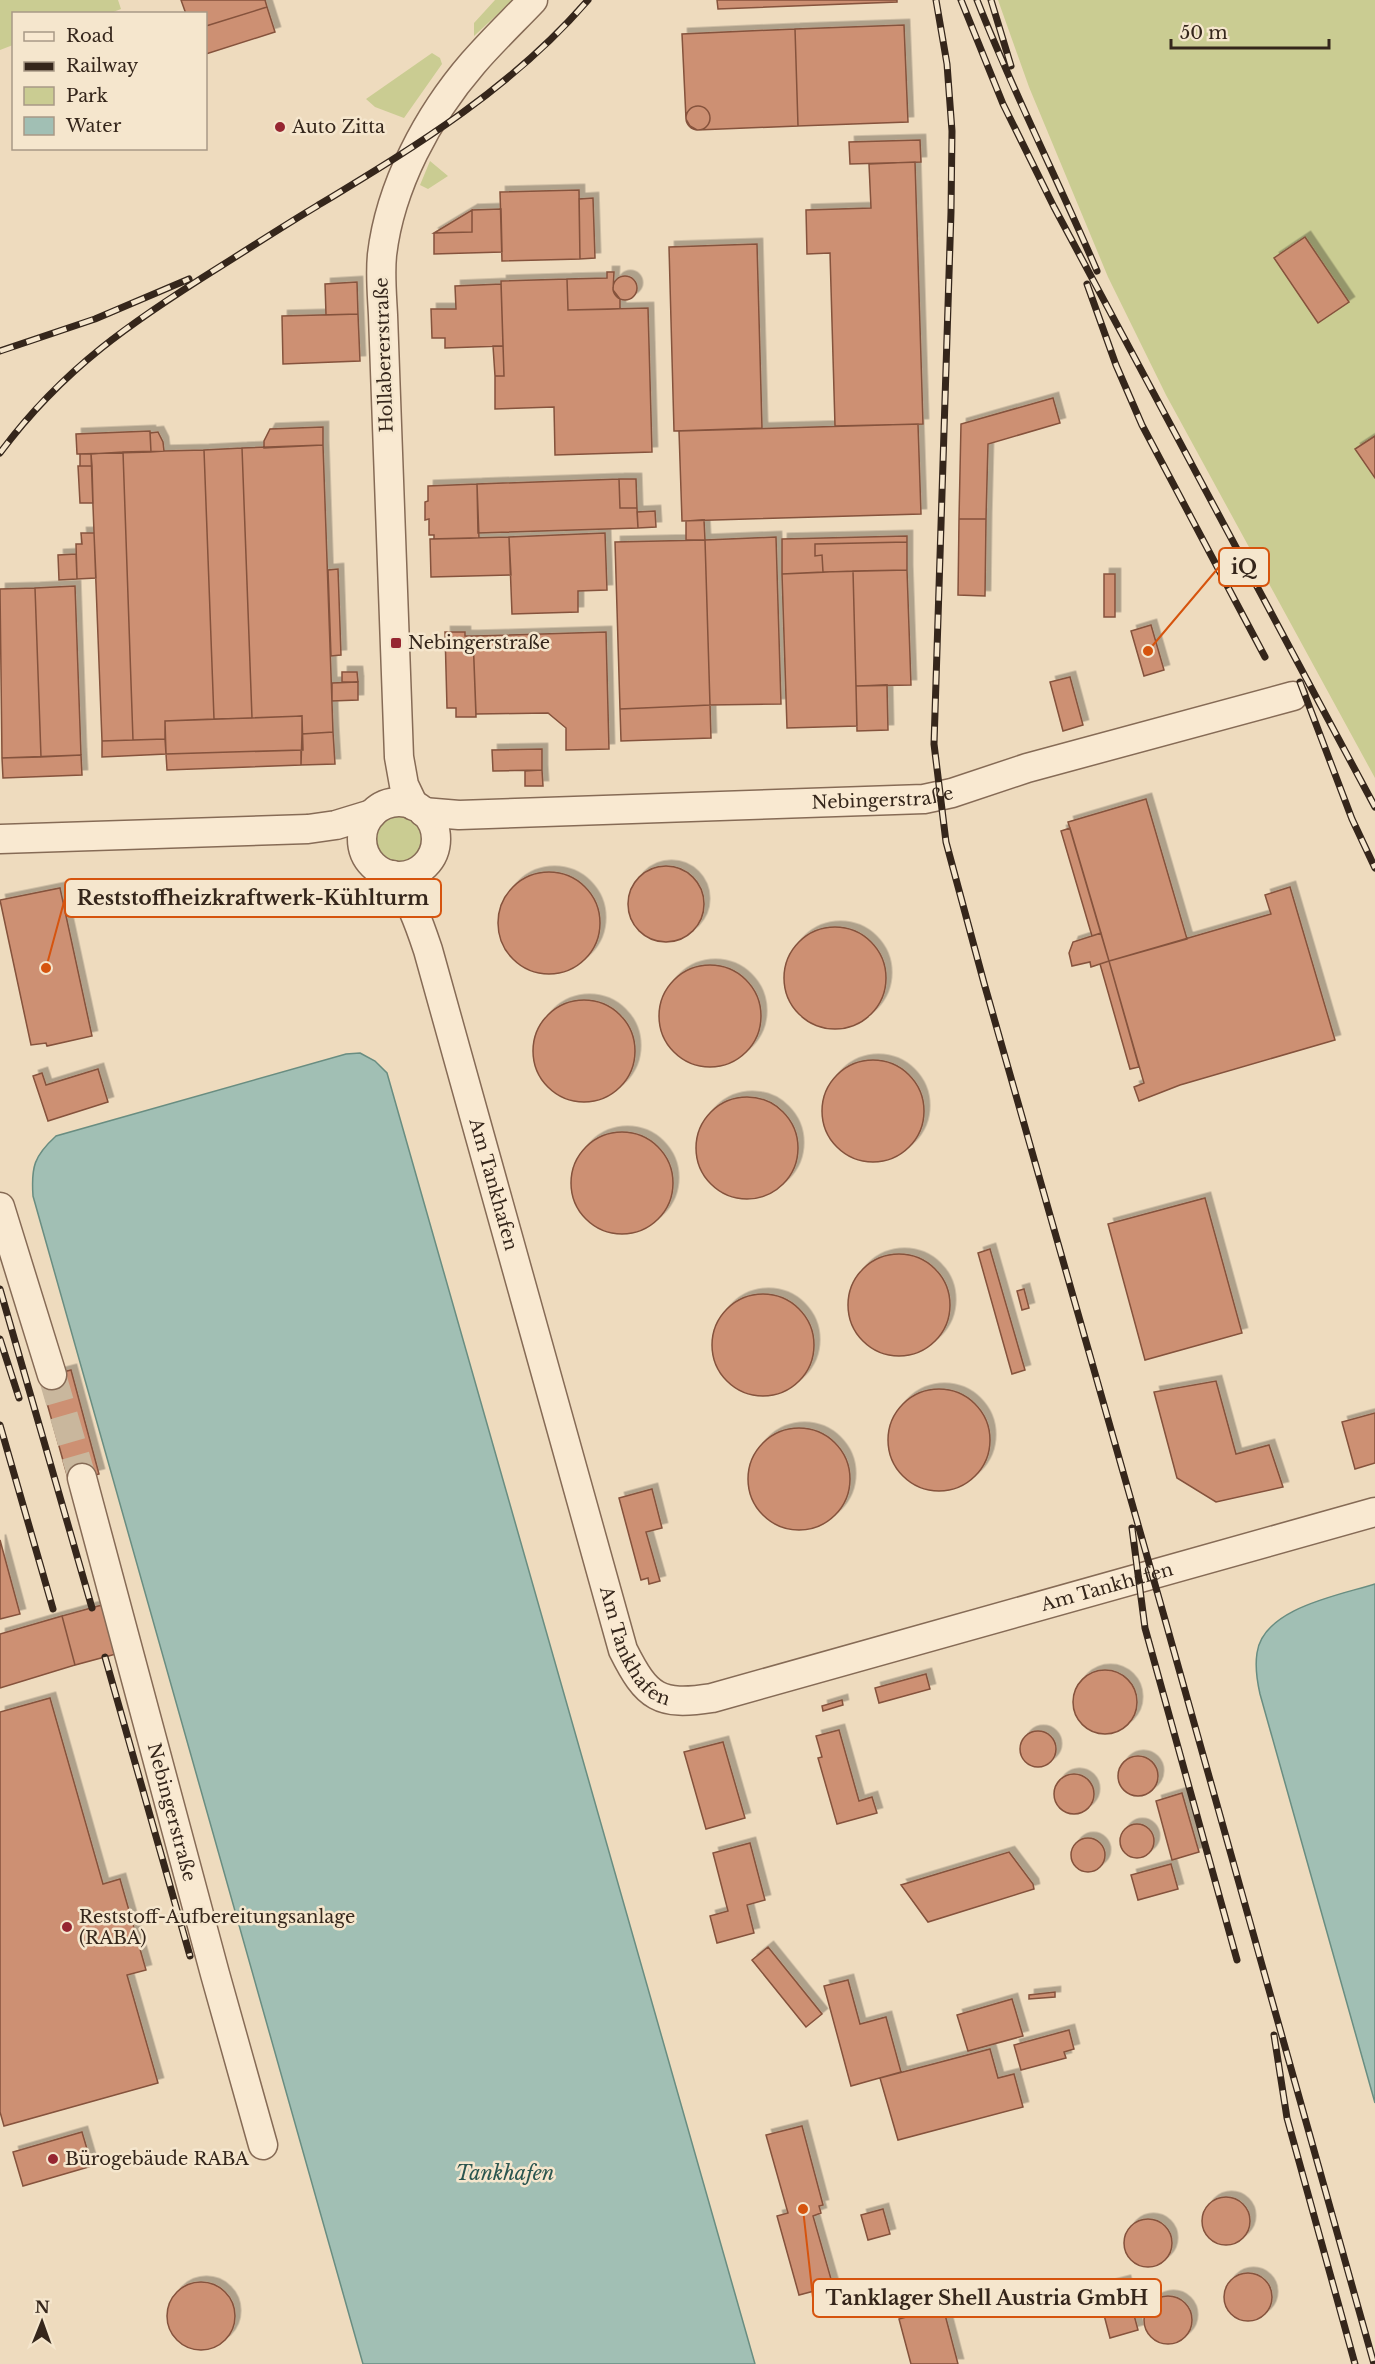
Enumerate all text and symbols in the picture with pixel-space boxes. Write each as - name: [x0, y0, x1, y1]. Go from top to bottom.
- legend: [12, 12, 207, 150]
- scale bar: [1171, 12, 1328, 50]
- text: 50 m: [1180, 22, 1228, 44]
- text: Road: [66, 25, 114, 47]
- text: Railway: [66, 55, 139, 77]
- text: Park: [66, 85, 108, 107]
- text: Water: [65, 115, 122, 137]
- place label: Auto Zitta: [291, 116, 385, 138]
- marker: Auto Zitta: [273, 120, 287, 134]
- street label: Hollabererstraße: [370, 277, 398, 433]
- callout: iQ: [1219, 548, 1269, 586]
- text: iQ: [1231, 555, 1257, 579]
- place label: Nebingerstraße: [408, 632, 550, 654]
- marker: Nebingerstraße: [389, 636, 403, 650]
- street label: Nebingerstraße: [811, 782, 955, 814]
- callout: Reststoffheizkraftwerk-Kühlturm: [65, 879, 441, 917]
- text: Reststoffheizkraftwerk-Kühlturm: [77, 886, 429, 910]
- street label: Am Tankhafen: [464, 1115, 522, 1253]
- street label: Am Tankhafen: [1038, 1558, 1176, 1616]
- street label: Am Tankhafen: [595, 1583, 673, 1710]
- street label: Nebingerstraße: [143, 1741, 201, 1884]
- place label: Reststoff-Aufbereitungsanlage (RABA): [79, 1906, 355, 1949]
- marker: Reststoff-Aufbereitungsanlage (RABA): [60, 1920, 74, 1934]
- place label: Bürogebäude RABA: [65, 2148, 250, 2170]
- marker: Bürogebäude RABA: [46, 2152, 60, 2166]
- water label: Tankhafen: [456, 2161, 554, 2185]
- callout: Tanklager Shell Austria GmbH: [813, 2279, 1161, 2317]
- text: Tanklager Shell Austria GmbH: [826, 2286, 1149, 2310]
- north arrow: [12, 2292, 72, 2352]
- text: N: [35, 2297, 50, 2317]

